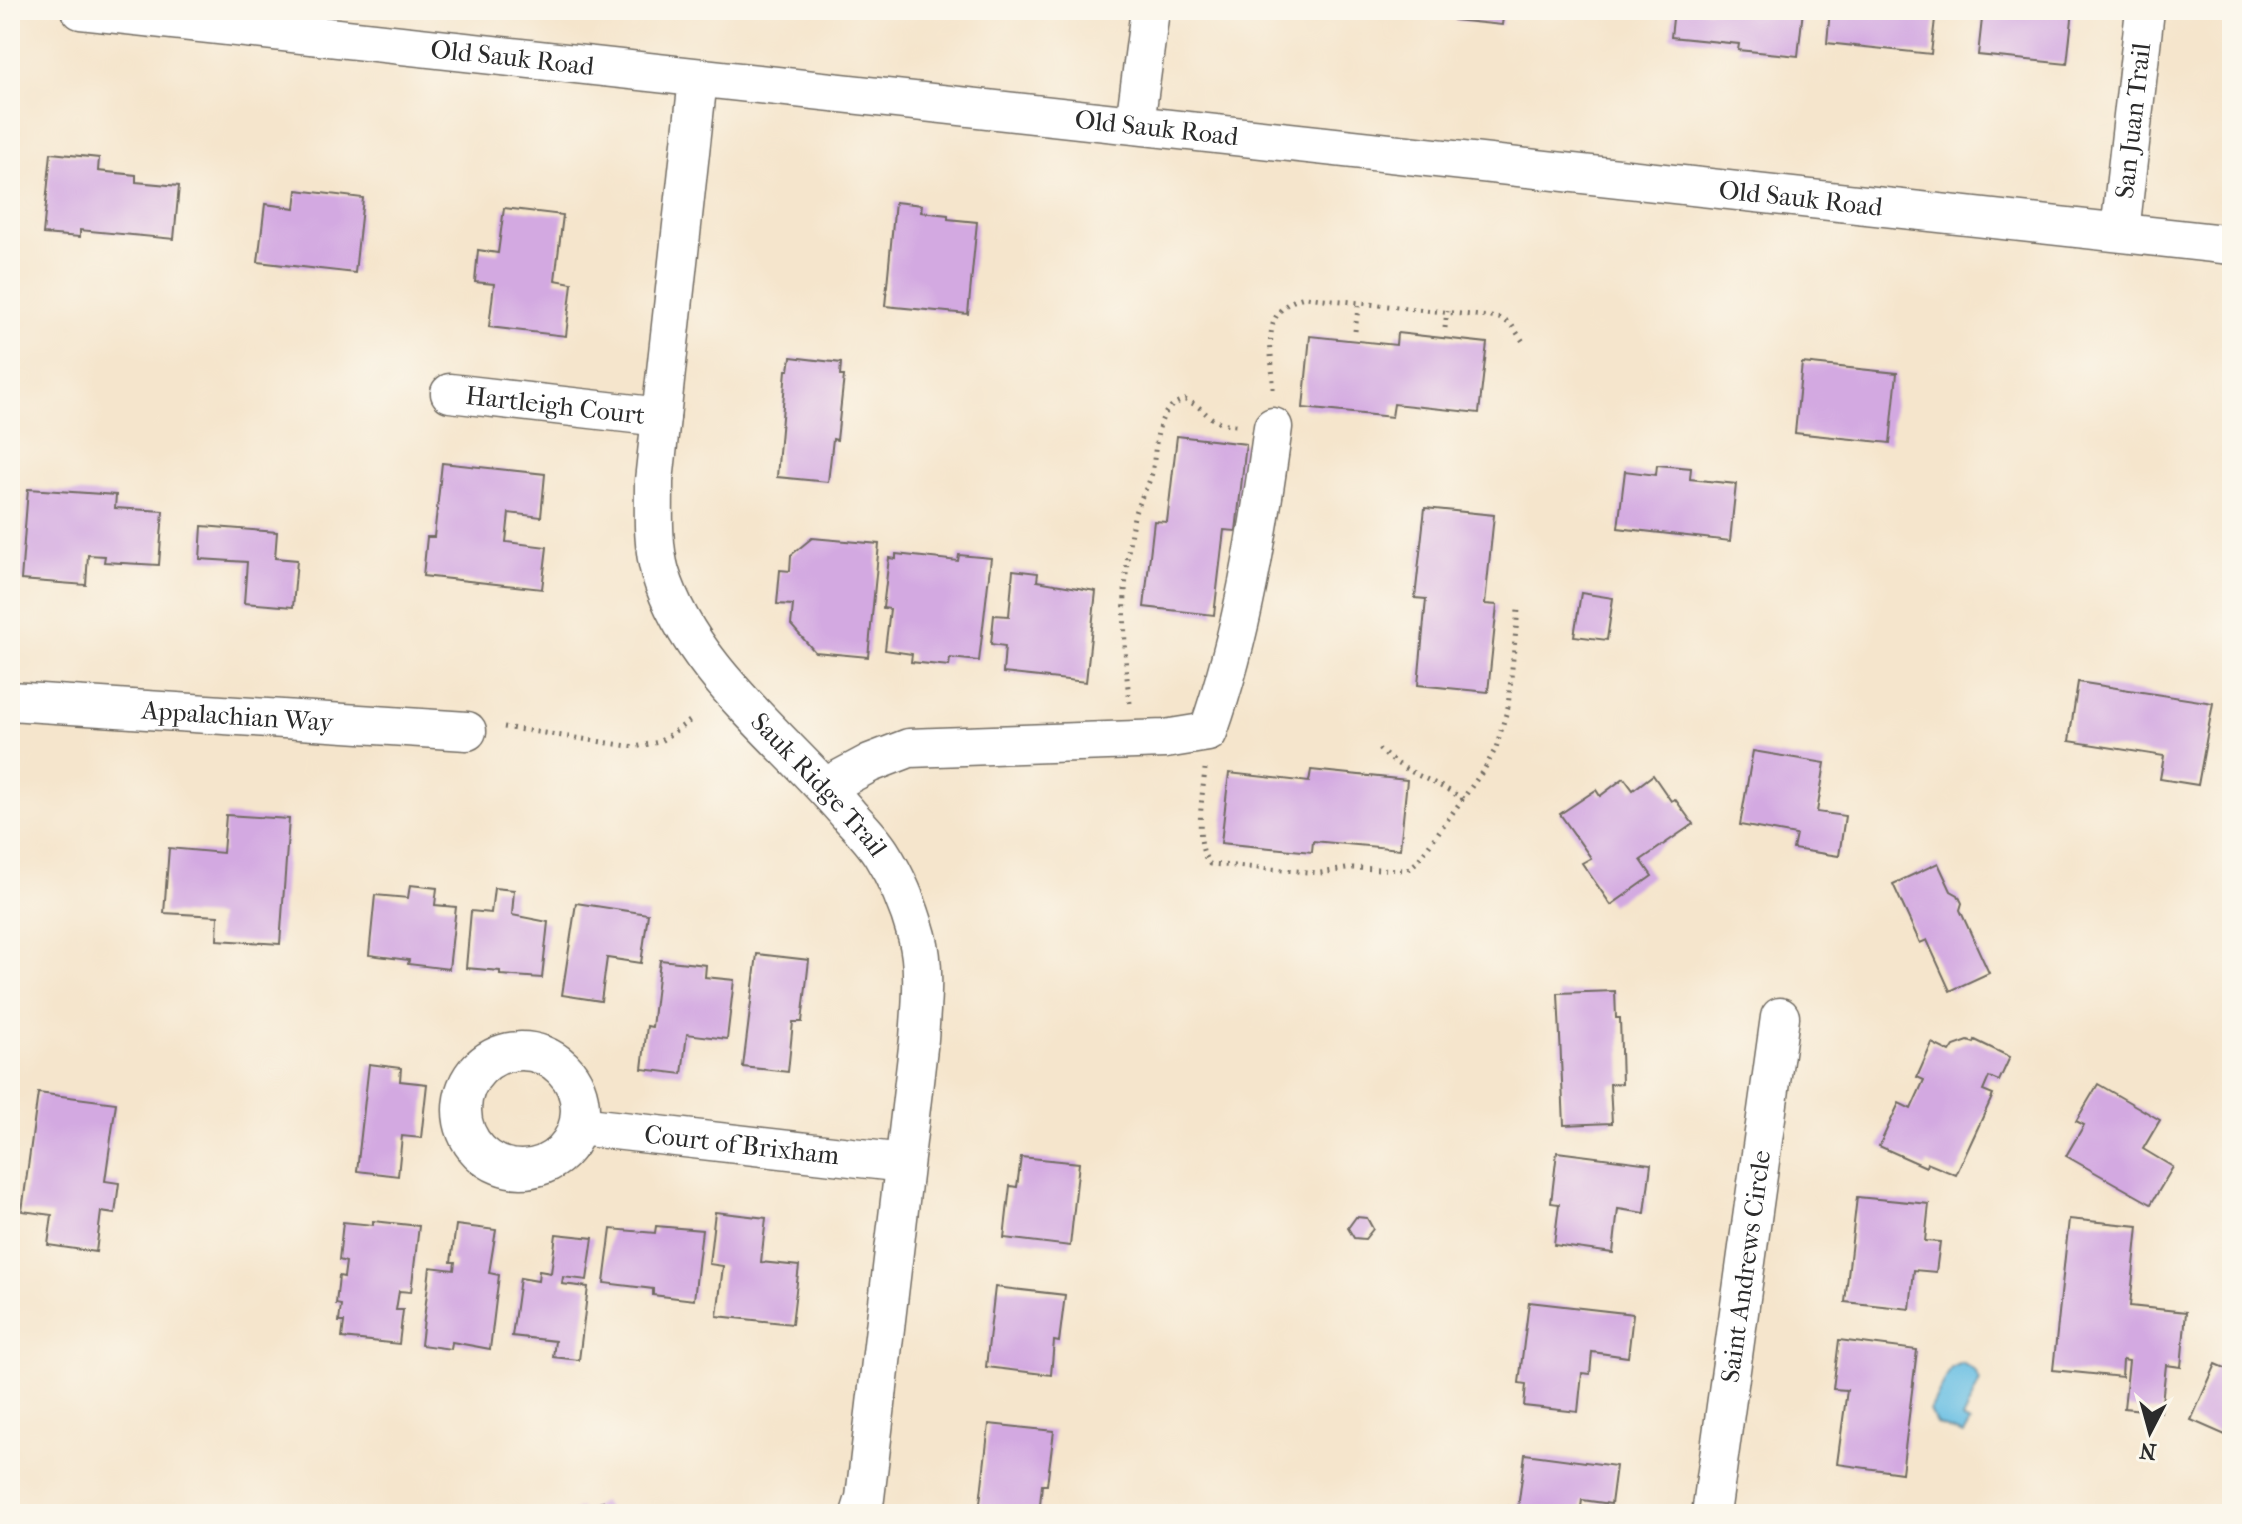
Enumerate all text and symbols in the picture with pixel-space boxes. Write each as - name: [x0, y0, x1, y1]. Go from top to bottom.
- street label: Old Sauk Road: [429, 33, 597, 82]
- street label: San Juan Trail: [2108, 41, 2157, 200]
- street label: Old Sauk Road: [1073, 103, 1241, 152]
- street label: Old Sauk Road: [1717, 174, 1885, 222]
- street label: Hartleigh Court: [464, 379, 647, 431]
- street label: Appalachian Way: [140, 694, 335, 738]
- street label: Sauk Ridge Trail: [745, 706, 894, 862]
- street label: Court of Brixham: [643, 1118, 841, 1171]
- street label: Saint Andrews Circle: [1714, 1148, 1777, 1385]
- north arrow: [2110, 1392, 2190, 1472]
- text: N: [2138, 1437, 2158, 1465]

